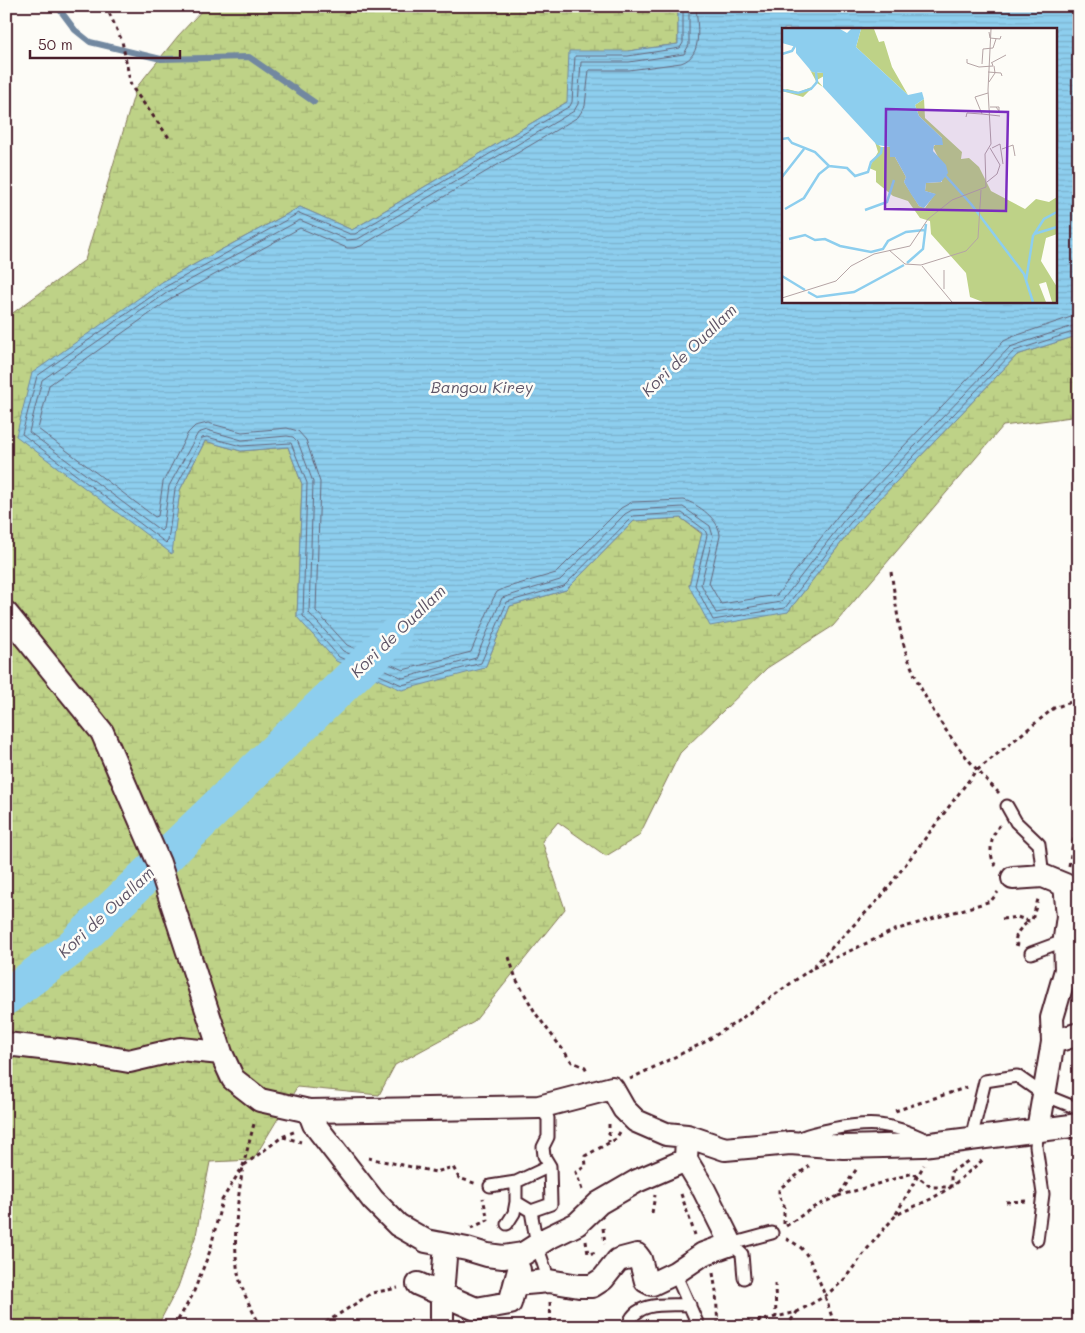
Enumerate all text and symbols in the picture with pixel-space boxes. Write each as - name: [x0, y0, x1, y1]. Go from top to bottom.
- scale bar: [30, 28, 180, 60]
- inset map: [782, 28, 1058, 302]
- text: 50 m: [38, 34, 73, 54]
- water label: Kori de Ouallam: [637, 299, 741, 400]
- water label: Bangou Kirey: [431, 376, 534, 397]
- water label: Kori de Ouallam: [346, 580, 450, 681]
- water label: Kori de Ouallam: [53, 861, 158, 962]

